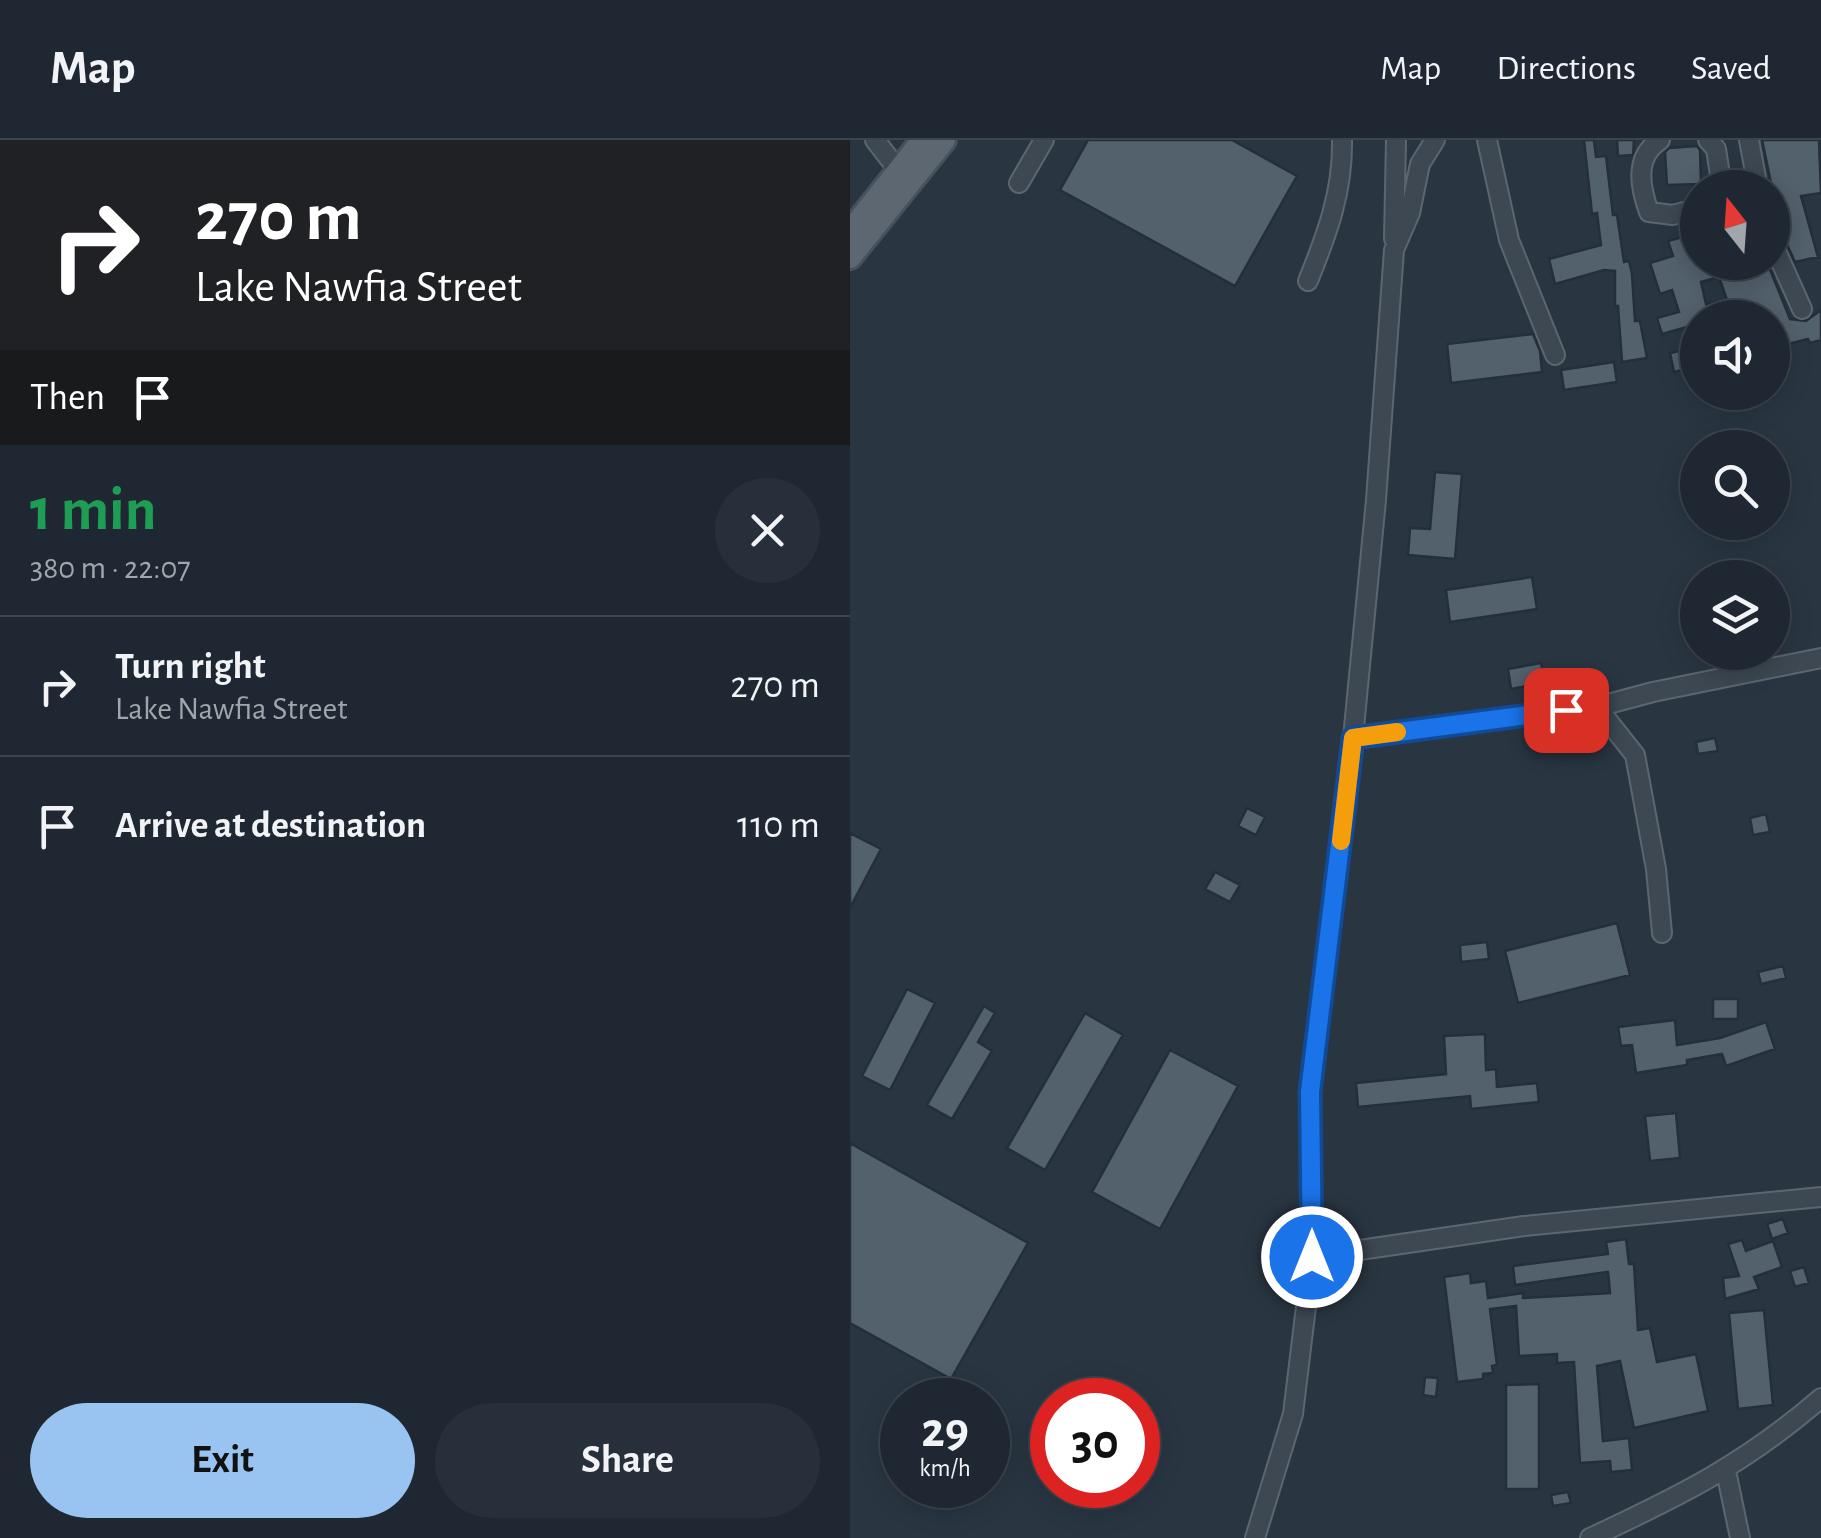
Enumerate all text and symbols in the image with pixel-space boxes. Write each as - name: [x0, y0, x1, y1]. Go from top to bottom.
- text: Map: [50, 45, 136, 93]
- text: Map: [1380, 51, 1441, 86]
- text: Directions: [1496, 51, 1636, 86]
- text: Saved: [1691, 51, 1771, 86]
- north arrow: [1680, 170, 1790, 280]
- map controls: [1680, 170, 1790, 670]
- icon: right: [30, 180, 160, 310]
- text: 270 m: [195, 183, 362, 253]
- text: Lake Nawfia Street: [195, 265, 522, 310]
- button: sound: [1680, 300, 1790, 410]
- icon: arrive: [125, 370, 180, 425]
- text: Then: [30, 379, 105, 417]
- button: search: [1680, 430, 1790, 540]
- button: close: [715, 478, 820, 583]
- text: 1 min: [30, 481, 156, 541]
- text: 380 m · 22:07: [30, 552, 191, 584]
- button: layers: [1680, 560, 1790, 670]
- text: Turn right: [115, 648, 265, 686]
- icon: right: [30, 659, 85, 714]
- text: 270 m: [730, 667, 820, 705]
- pin: [1524, 668, 1609, 753]
- icon: arrive: [1539, 683, 1594, 738]
- text: Lake Nawfia Street: [115, 693, 348, 725]
- icon: arrive: [30, 799, 85, 854]
- text: Arrive at destination: [115, 807, 426, 845]
- text: 110 m: [737, 807, 820, 845]
- position arrow: [1260, 1205, 1364, 1309]
- speed limit sign: 30: [1030, 1378, 1160, 1508]
- button: Exit: [30, 1403, 415, 1518]
- button: Share: [435, 1403, 820, 1518]
- text: 29: [921, 1406, 969, 1456]
- text: km/h: [919, 1456, 971, 1481]

